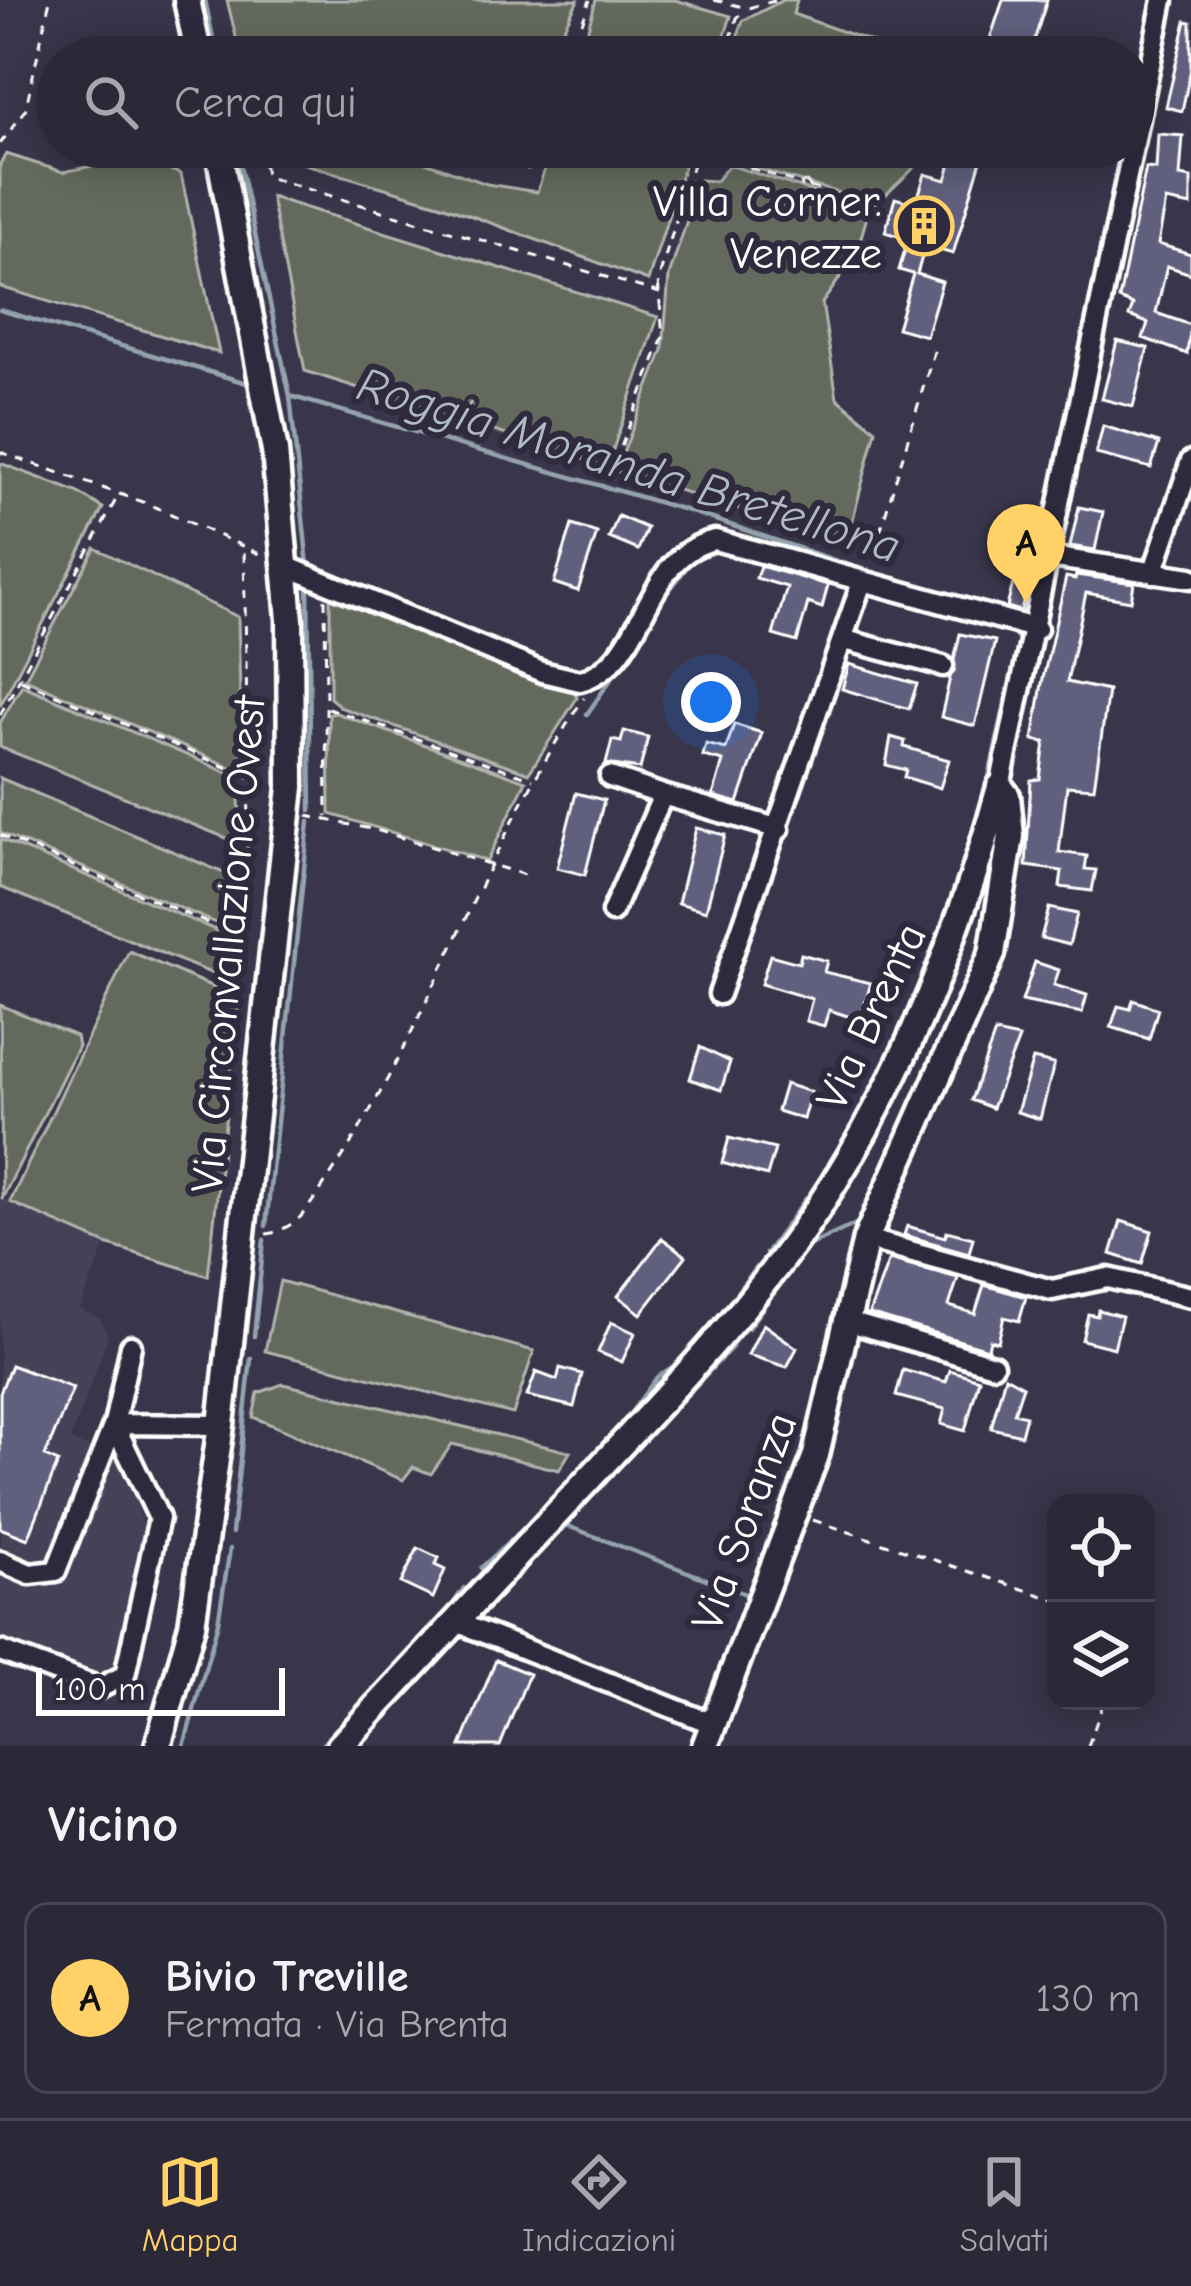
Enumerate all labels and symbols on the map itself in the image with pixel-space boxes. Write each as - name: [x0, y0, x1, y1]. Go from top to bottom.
- place label: Villa Corner. Venezze: [653, 175, 882, 279]
- building icon: Villa Corner. Venezze: [893, 195, 955, 257]
- water label: Roggia Moranda Bretellona: [351, 357, 906, 574]
- pin: A: [987, 504, 1065, 603]
- your location: [681, 672, 741, 732]
- street label: Via Circonvallazione Ovest: [180, 692, 276, 1195]
- street label: Via Brenta: [805, 915, 937, 1118]
- street label: Via Soranza: [681, 1405, 807, 1637]
- scale bar: [36, 1662, 285, 1715]

